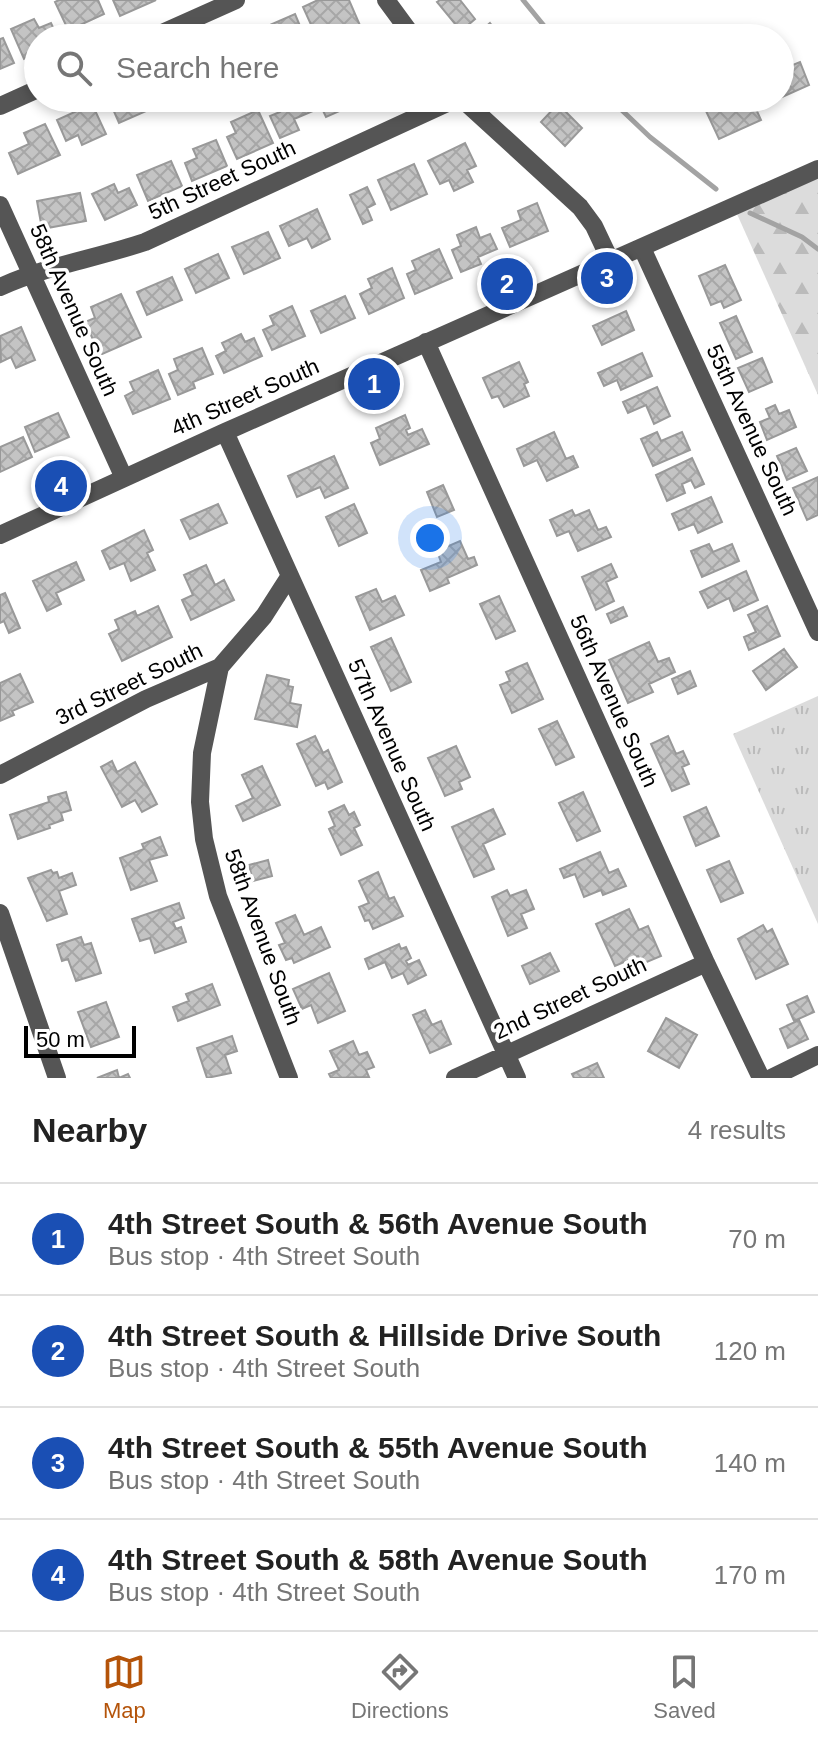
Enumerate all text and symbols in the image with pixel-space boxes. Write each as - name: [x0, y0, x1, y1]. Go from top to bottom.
- search box: [24, 24, 794, 112]
- icon: search: [52, 46, 96, 90]
- text: Search here: [116, 51, 279, 84]
- street label: 5th Street South: [145, 135, 299, 225]
- street label: 58th Avenue South: [25, 220, 123, 400]
- pin: 3: [581, 248, 633, 308]
- pin: 2: [481, 254, 533, 314]
- street label: 55th Avenue South: [701, 341, 803, 519]
- street label: 4th Street South: [167, 353, 323, 441]
- pin: 1: [348, 354, 400, 414]
- pin: 4: [35, 456, 87, 516]
- your location: [410, 518, 450, 558]
- street label: 56th Avenue South: [565, 611, 663, 791]
- street label: 3rd Street South: [52, 638, 206, 730]
- street label: 57th Avenue South: [343, 655, 441, 835]
- street label: 58th Avenue South: [220, 846, 306, 1028]
- street label: 2nd Street South: [490, 952, 650, 1044]
- scale bar: [24, 1022, 136, 1058]
- text: 50 m: [36, 1027, 85, 1052]
- text: Nearby: [32, 1111, 147, 1149]
- text: 4 results: [688, 1115, 786, 1145]
- text: 4th Street South & 56th Avenue South: [108, 1207, 648, 1240]
- text: 1: [51, 1224, 65, 1254]
- text: 70 m: [728, 1224, 786, 1254]
- text: Bus stop · 4th Street South: [108, 1241, 420, 1271]
- text: 4th Street South & Hillside Drive South: [108, 1319, 661, 1352]
- text: 2: [51, 1336, 65, 1366]
- text: 120 m: [714, 1336, 786, 1366]
- text: Bus stop · 4th Street South: [108, 1353, 420, 1383]
- text: 4th Street South & 55th Avenue South: [108, 1431, 648, 1464]
- text: 3: [51, 1448, 65, 1478]
- text: 140 m: [714, 1448, 786, 1478]
- text: Bus stop · 4th Street South: [108, 1465, 420, 1495]
- text: 4th Street South & 58th Avenue South: [108, 1543, 648, 1576]
- text: 4: [51, 1560, 65, 1590]
- text: 170 m: [714, 1560, 786, 1590]
- text: Bus stop · 4th Street South: [108, 1577, 420, 1607]
- tab: Map: [102, 1650, 146, 1724]
- tab: Directions: [351, 1650, 449, 1724]
- tab: Saved: [653, 1650, 716, 1724]

